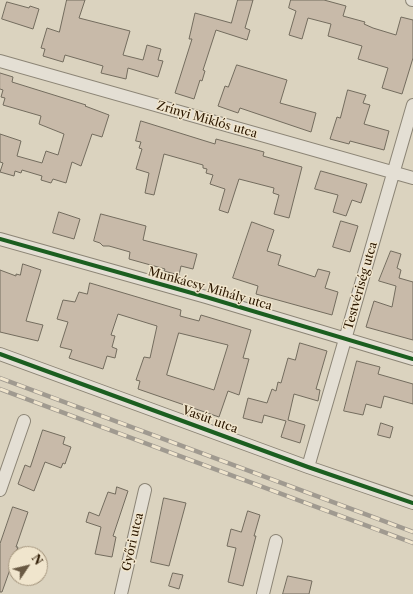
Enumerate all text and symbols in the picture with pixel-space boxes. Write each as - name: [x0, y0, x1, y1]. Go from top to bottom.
- street label: Zrínyi Miklós utca: [155, 99, 259, 141]
- street label: Testvériség utca: [341, 240, 381, 332]
- street label: Munkácsy Mihály utca: [146, 264, 274, 314]
- street label: Vasút utca: [180, 403, 240, 437]
- street label: Győri utca: [119, 511, 147, 573]
- north arrow: [8, 546, 48, 586]
- text: N: [29, 552, 45, 568]

